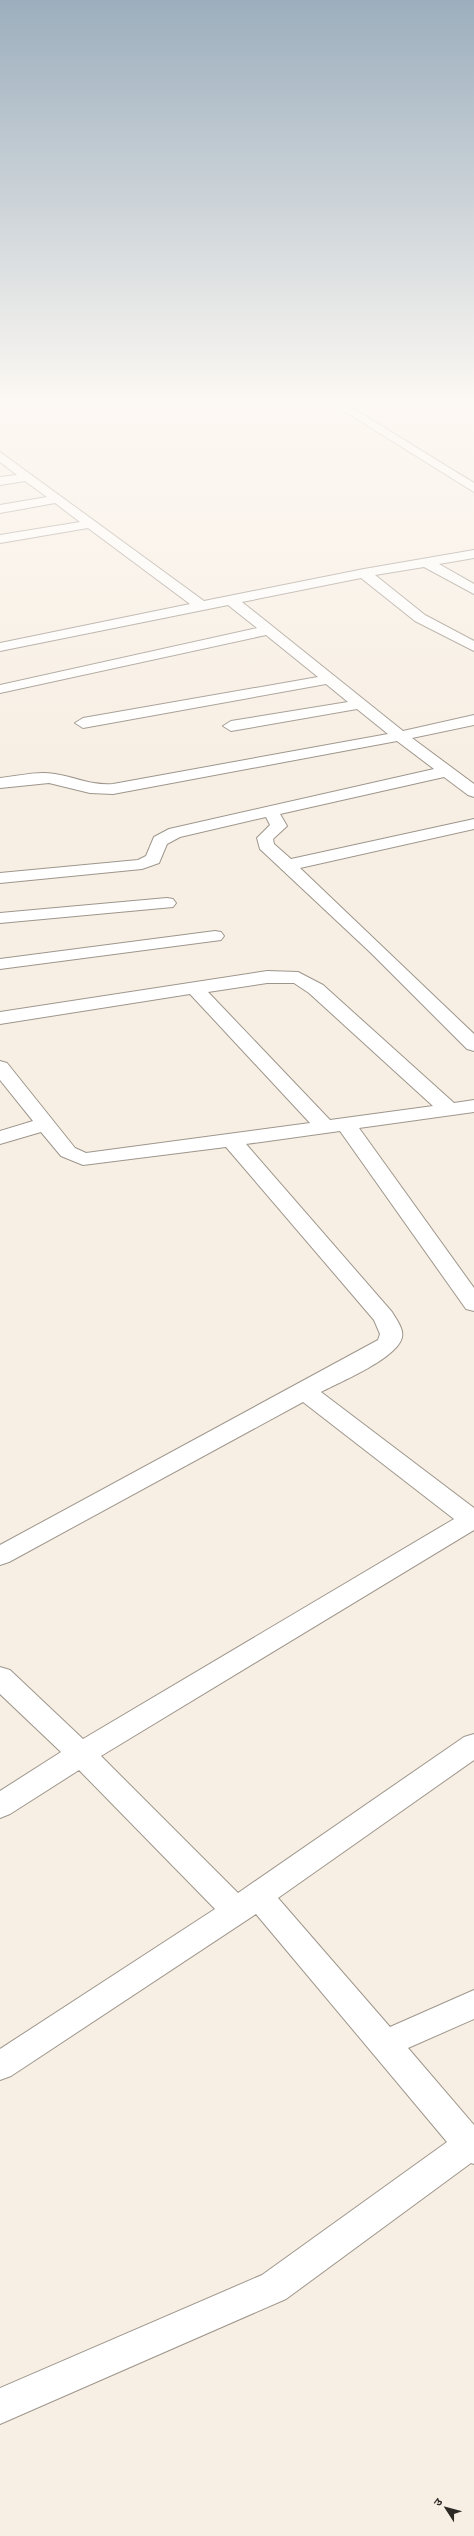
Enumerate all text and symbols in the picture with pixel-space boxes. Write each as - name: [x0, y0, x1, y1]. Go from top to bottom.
- north arrow: [426, 2488, 466, 2528]
- text: उ: [431, 2496, 446, 2509]

